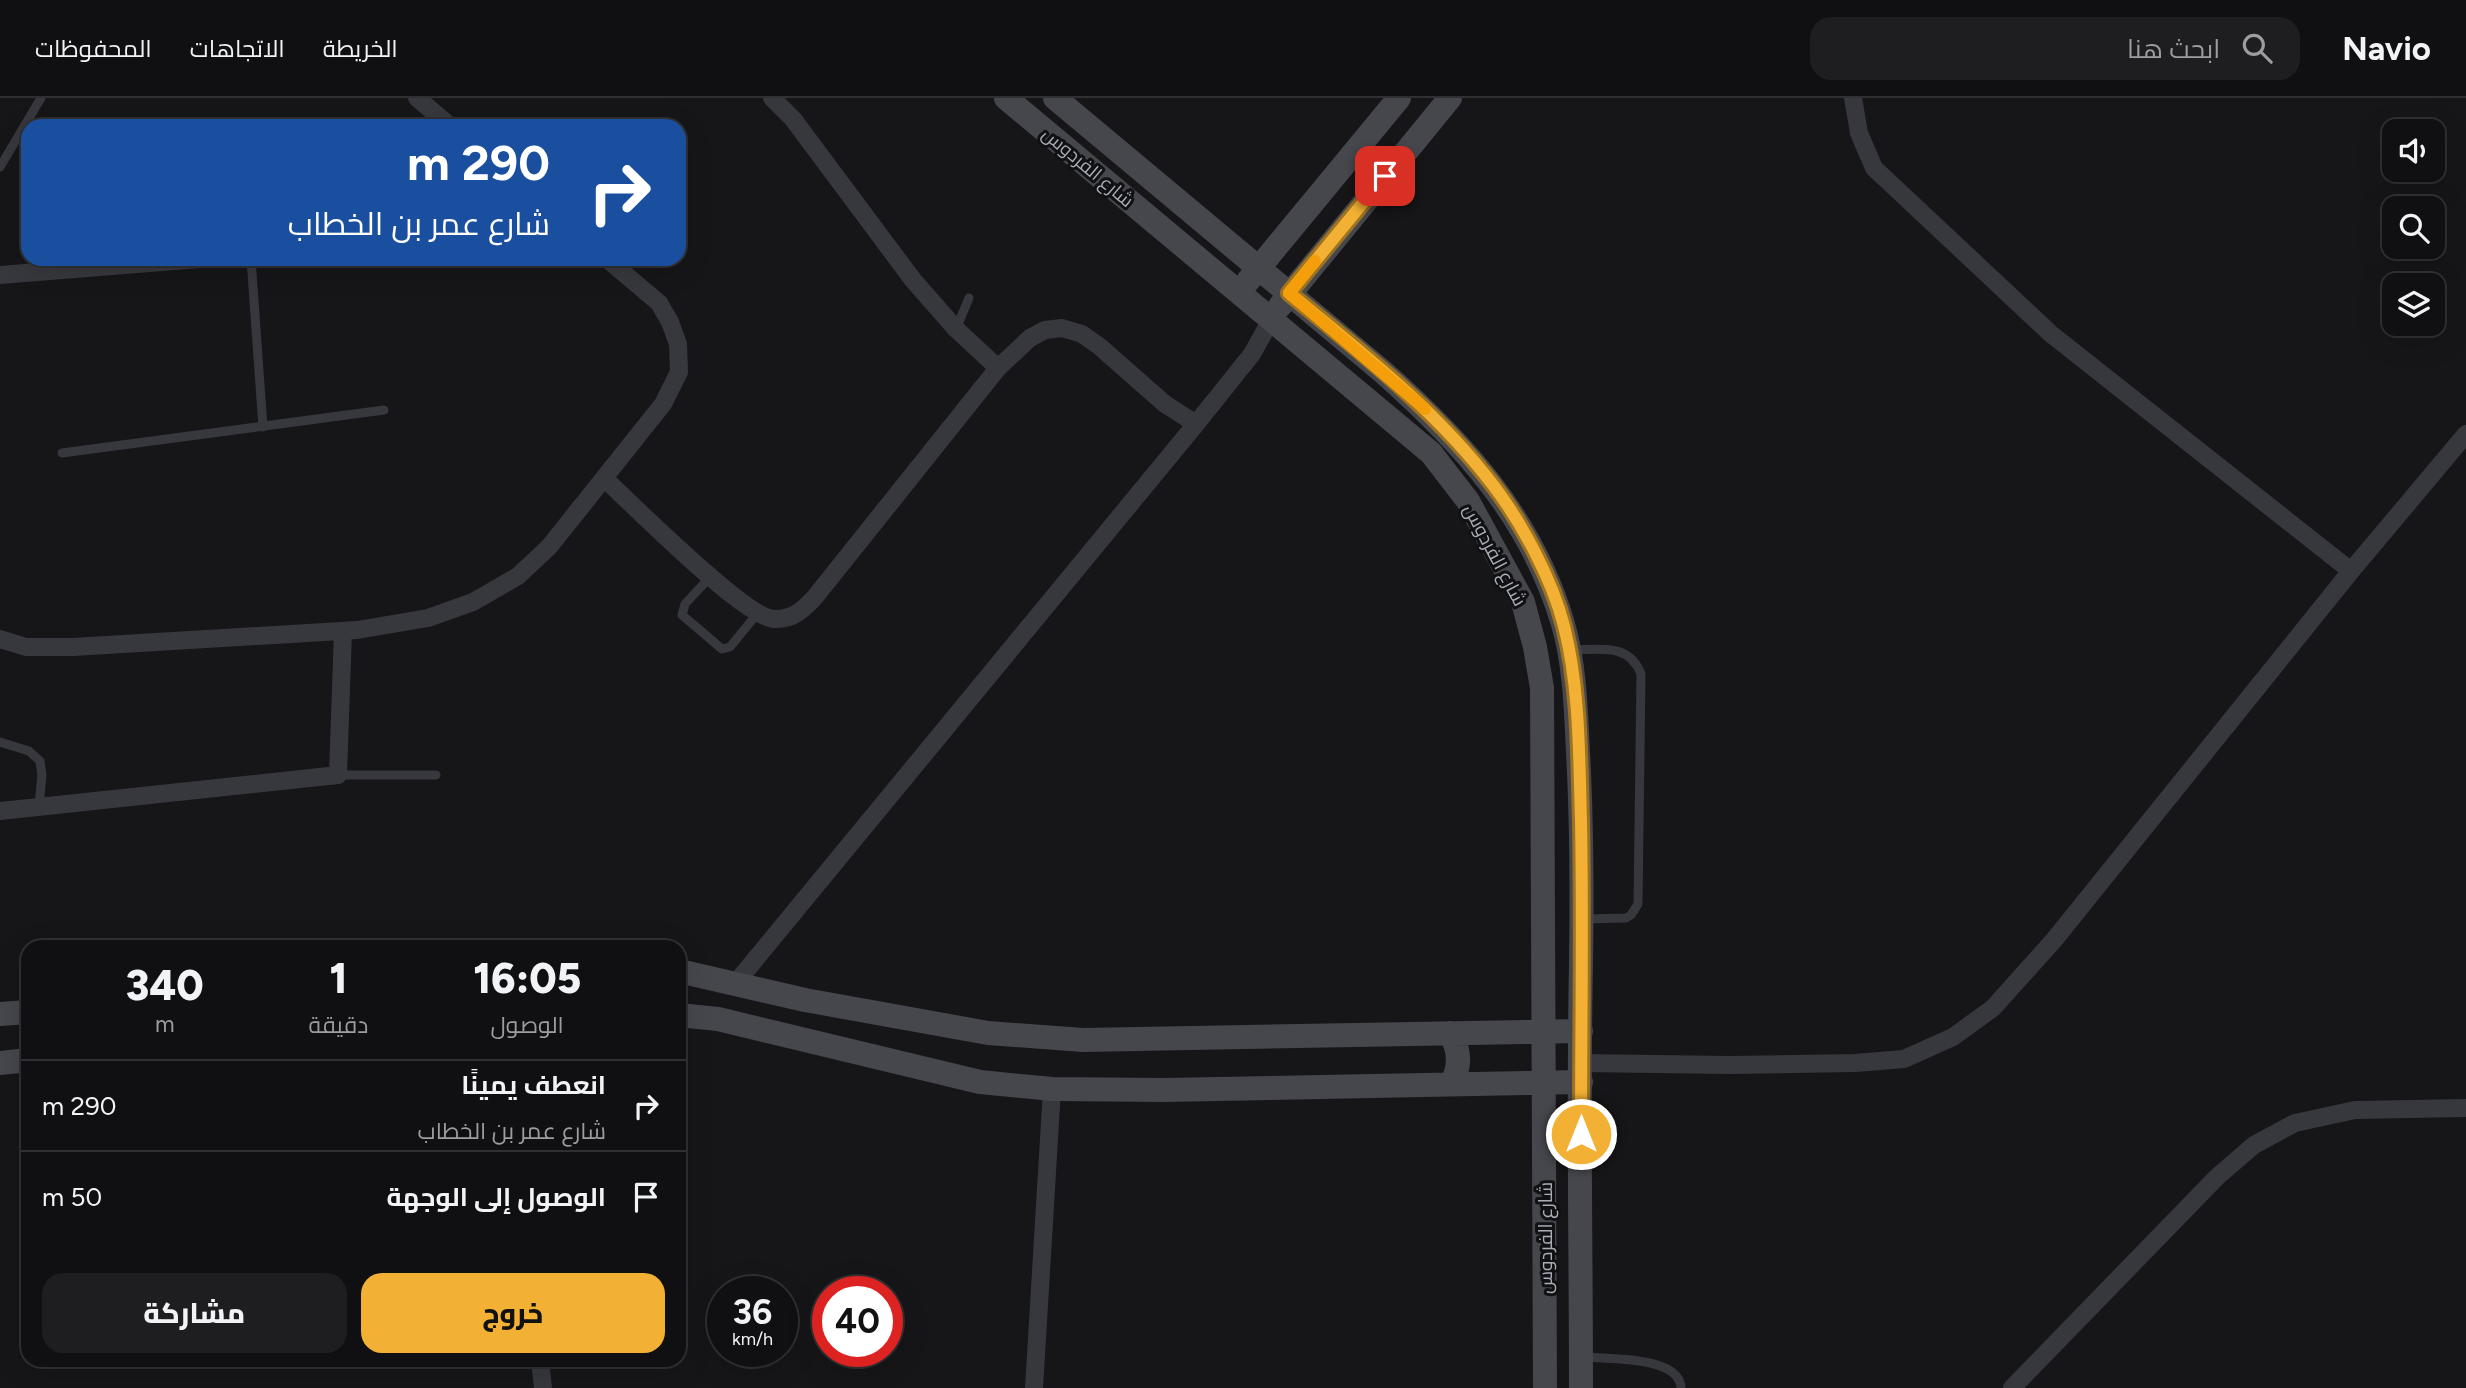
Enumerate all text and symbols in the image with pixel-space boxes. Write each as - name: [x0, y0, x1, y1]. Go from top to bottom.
- search box: [1810, 17, 2300, 80]
- icon: search: [2238, 29, 2276, 67]
- text: Navio: [2342, 29, 2431, 68]
- text: ابحث هنا: [2127, 33, 2220, 65]
- text: المحفوظات: [35, 34, 152, 63]
- text: الاتجاهات: [190, 34, 285, 63]
- text: الخريطة: [323, 34, 398, 63]
- map controls: [2382, 119, 2445, 336]
- button: sound: [2382, 119, 2445, 182]
- street label: شارع الفردوس: [1036, 122, 1138, 213]
- text: 290 m: [407, 133, 550, 192]
- pin: [1355, 146, 1415, 206]
- icon: right: [574, 147, 665, 238]
- icon: arrive: [1366, 157, 1404, 195]
- button: search: [2382, 196, 2445, 259]
- text: شارع عمر بن الخطاب: [288, 205, 550, 243]
- button: layers: [2382, 273, 2445, 336]
- street label: شارع الفردوس: [1457, 500, 1531, 611]
- text: 1: [329, 953, 347, 1004]
- text: 16:05: [473, 953, 581, 1004]
- text: 340: [126, 960, 204, 1011]
- text: m: [155, 1010, 175, 1038]
- text: دقيقة: [308, 1011, 368, 1039]
- text: الوصول: [491, 1011, 564, 1039]
- text: انعطف يمينًا: [461, 1069, 606, 1101]
- icon: right: [627, 1087, 665, 1125]
- text: 290 m: [42, 1090, 117, 1122]
- position arrow: [1544, 1097, 1618, 1171]
- text: شارع عمر بن الخطاب: [418, 1117, 606, 1145]
- icon: arrive: [627, 1178, 665, 1216]
- text: 50 m: [42, 1181, 102, 1213]
- text: الوصول إلى الوجهة: [386, 1181, 606, 1213]
- street label: شارع الفردوس: [1534, 1182, 1559, 1294]
- button: مشاركة: [42, 1273, 347, 1353]
- button: خروج: [361, 1273, 665, 1353]
- speed limit sign: 40: [812, 1276, 903, 1367]
- text: 36: [733, 1291, 772, 1333]
- text: km/h: [732, 1328, 773, 1350]

